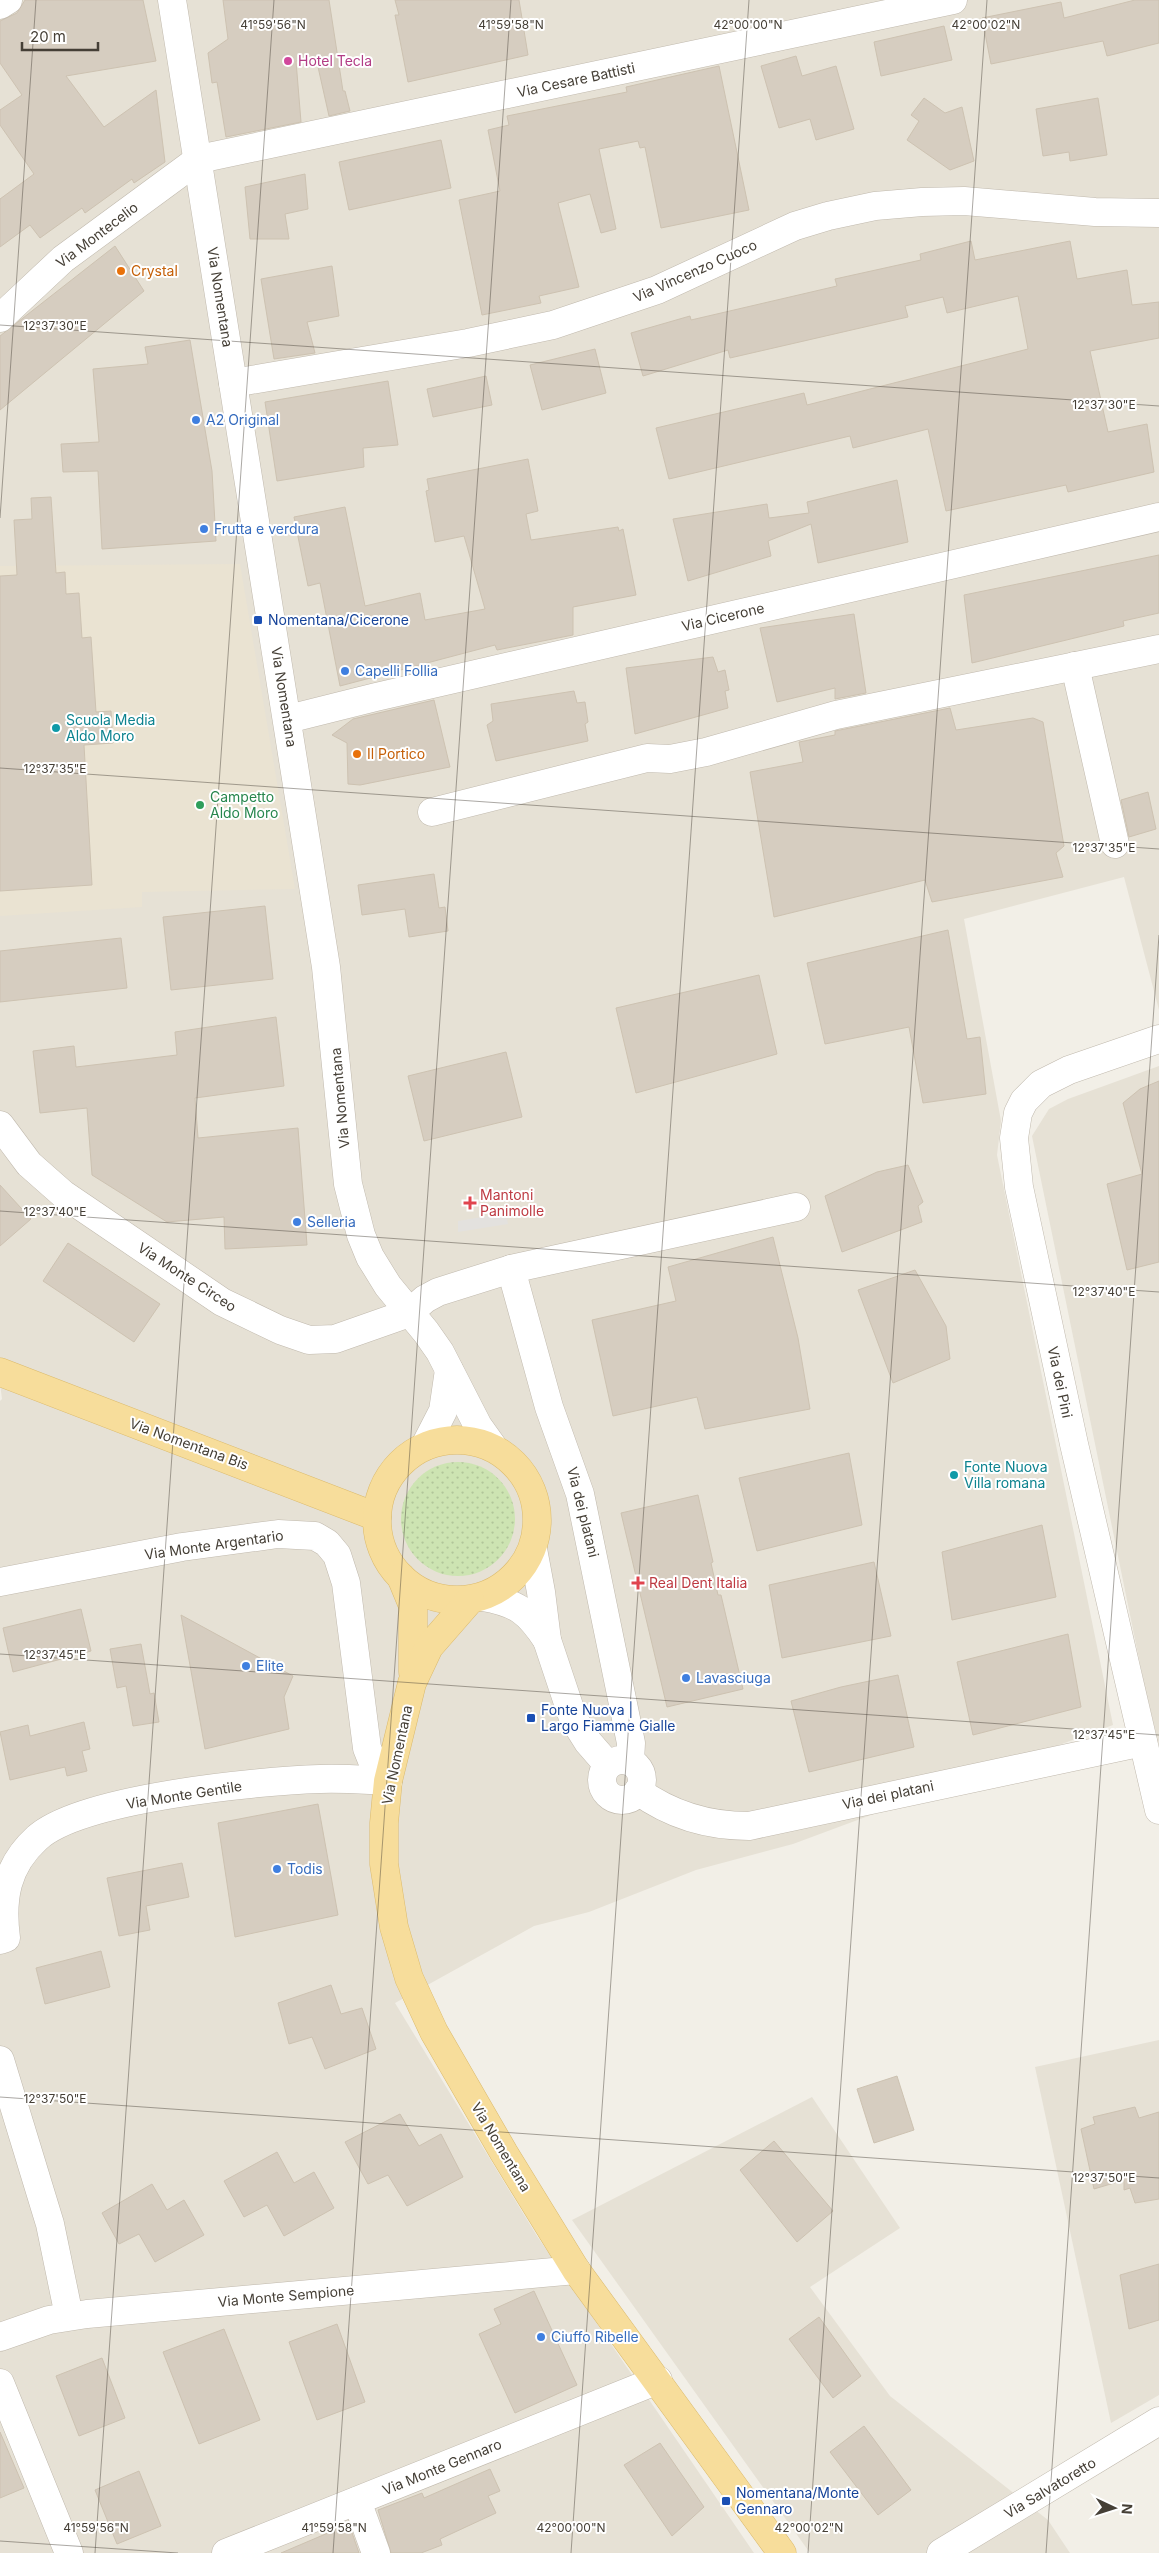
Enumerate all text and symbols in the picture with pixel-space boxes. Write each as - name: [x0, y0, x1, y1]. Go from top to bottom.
- text: 41°59'56"N: [240, 17, 306, 32]
- text: 41°59'58"N: [478, 17, 544, 32]
- text: 42°00'00"N: [713, 17, 783, 32]
- text: 42°00'02"N: [952, 17, 1020, 32]
- scale bar: [22, 20, 99, 52]
- text: 20 m: [30, 27, 66, 46]
- place label: Hotel Tecla: [298, 52, 372, 69]
- marker: Hotel Tecla: [282, 55, 294, 67]
- street label: Via Cesare Battisti: [515, 59, 636, 100]
- street label: Via Montecelio: [52, 198, 141, 271]
- street label: Via Vincenzo Cuoco: [630, 236, 759, 306]
- street label: Via Nomentana: [204, 246, 237, 348]
- place label: Crystal: [131, 262, 178, 279]
- marker: Crystal: [115, 265, 127, 277]
- text: 12°37'30"E: [23, 318, 87, 333]
- text: 12°37'30"E: [1072, 397, 1136, 412]
- place label: A2 Original: [206, 411, 279, 428]
- marker: A2 Original: [190, 414, 202, 426]
- place label: Frutta e verdura: [214, 520, 319, 537]
- marker: Frutta e verdura: [198, 523, 210, 535]
- street label: Via Cicerone: [680, 599, 766, 634]
- place label: Nomentana/Cicerone: [268, 611, 409, 628]
- marker: Nomentana/Cicerone: [252, 614, 264, 626]
- street label: Via Nomentana: [268, 646, 301, 748]
- place label: Capelli Follia: [355, 662, 438, 679]
- marker: Capelli Follia: [339, 665, 351, 677]
- place label: Scuola Media Aldo Moro: [66, 711, 155, 744]
- marker: Scuola Media Aldo Moro: [50, 722, 62, 734]
- place label: Il Portico: [367, 745, 425, 762]
- marker: Il Portico: [351, 748, 363, 760]
- text: 12°37'35"E: [24, 761, 86, 776]
- place label: Campetto Aldo Moro: [210, 788, 278, 821]
- marker: Campetto Aldo Moro: [194, 799, 206, 811]
- text: 12°37'35"E: [1073, 840, 1135, 855]
- street label: Via Nomentana: [327, 1047, 352, 1149]
- place label: Mantoni Panimolle: [480, 1186, 544, 1219]
- marker: Mantoni Panimolle: [464, 1197, 476, 1209]
- text: 12°37'40"E: [24, 1204, 86, 1219]
- place label: Selleria: [307, 1213, 356, 1230]
- marker: Selleria: [291, 1216, 303, 1228]
- street label: Via Monte Circeo: [135, 1238, 240, 1315]
- text: 12°37'40"E: [1073, 1284, 1135, 1299]
- street label: Via dei Pini: [1045, 1344, 1076, 1419]
- street label: Via Nomentana Bis: [128, 1414, 251, 1473]
- place label: Fonte Nuova Villa romana: [964, 1458, 1048, 1491]
- street label: Via dei platani: [564, 1465, 603, 1559]
- marker: Fonte Nuova Villa romana: [948, 1469, 960, 1481]
- street label: Via Monte Argentario: [143, 1526, 285, 1563]
- place label: Real Dent Italia: [649, 1574, 747, 1591]
- marker: Real Dent Italia: [631, 1576, 645, 1590]
- text: 12°37'45"E: [24, 1647, 86, 1662]
- place label: Elite: [256, 1657, 284, 1674]
- marker: Elite: [240, 1660, 252, 1672]
- place label: Lavasciuga: [696, 1669, 771, 1686]
- marker: Lavasciuga: [680, 1672, 692, 1684]
- place label: Fonte Nuova | Largo Fiamme Gialle: [541, 1701, 676, 1734]
- street label: Via Nomentana: [378, 1704, 415, 1806]
- marker: Fonte Nuova | Largo Fiamme Gialle: [525, 1712, 537, 1724]
- text: 12°37'45"E: [1073, 1727, 1135, 1742]
- street label: Via Monte Gentile: [125, 1777, 243, 1812]
- street label: Via dei platani: [841, 1777, 935, 1812]
- place label: Todis: [287, 1860, 323, 1877]
- marker: Todis: [271, 1863, 283, 1875]
- text: 12°37'50"E: [23, 2091, 87, 2106]
- street label: Via Nomentana: [468, 2099, 535, 2194]
- text: 12°37'50"E: [1072, 2170, 1136, 2185]
- street label: Via Monte Sempione: [217, 2281, 355, 2310]
- place label: Ciuffo Ribelle: [551, 2328, 639, 2345]
- marker: Ciuffo Ribelle: [535, 2331, 547, 2343]
- street label: Via Monte Gennaro: [380, 2435, 504, 2498]
- street label: Via Salvatoretto: [1001, 2454, 1099, 2522]
- north arrow: [1089, 2483, 1139, 2533]
- place label: Nomentana/Monte Gennaro: [736, 2484, 859, 2517]
- marker: Nomentana/Monte Gennaro: [720, 2495, 732, 2507]
- text: N: [1119, 2503, 1136, 2515]
- text: 41°59'56"N: [63, 2520, 129, 2535]
- text: 41°59'58"N: [301, 2520, 367, 2535]
- text: 42°00'00"N: [536, 2520, 606, 2535]
- text: 42°00'02"N: [775, 2520, 843, 2535]

